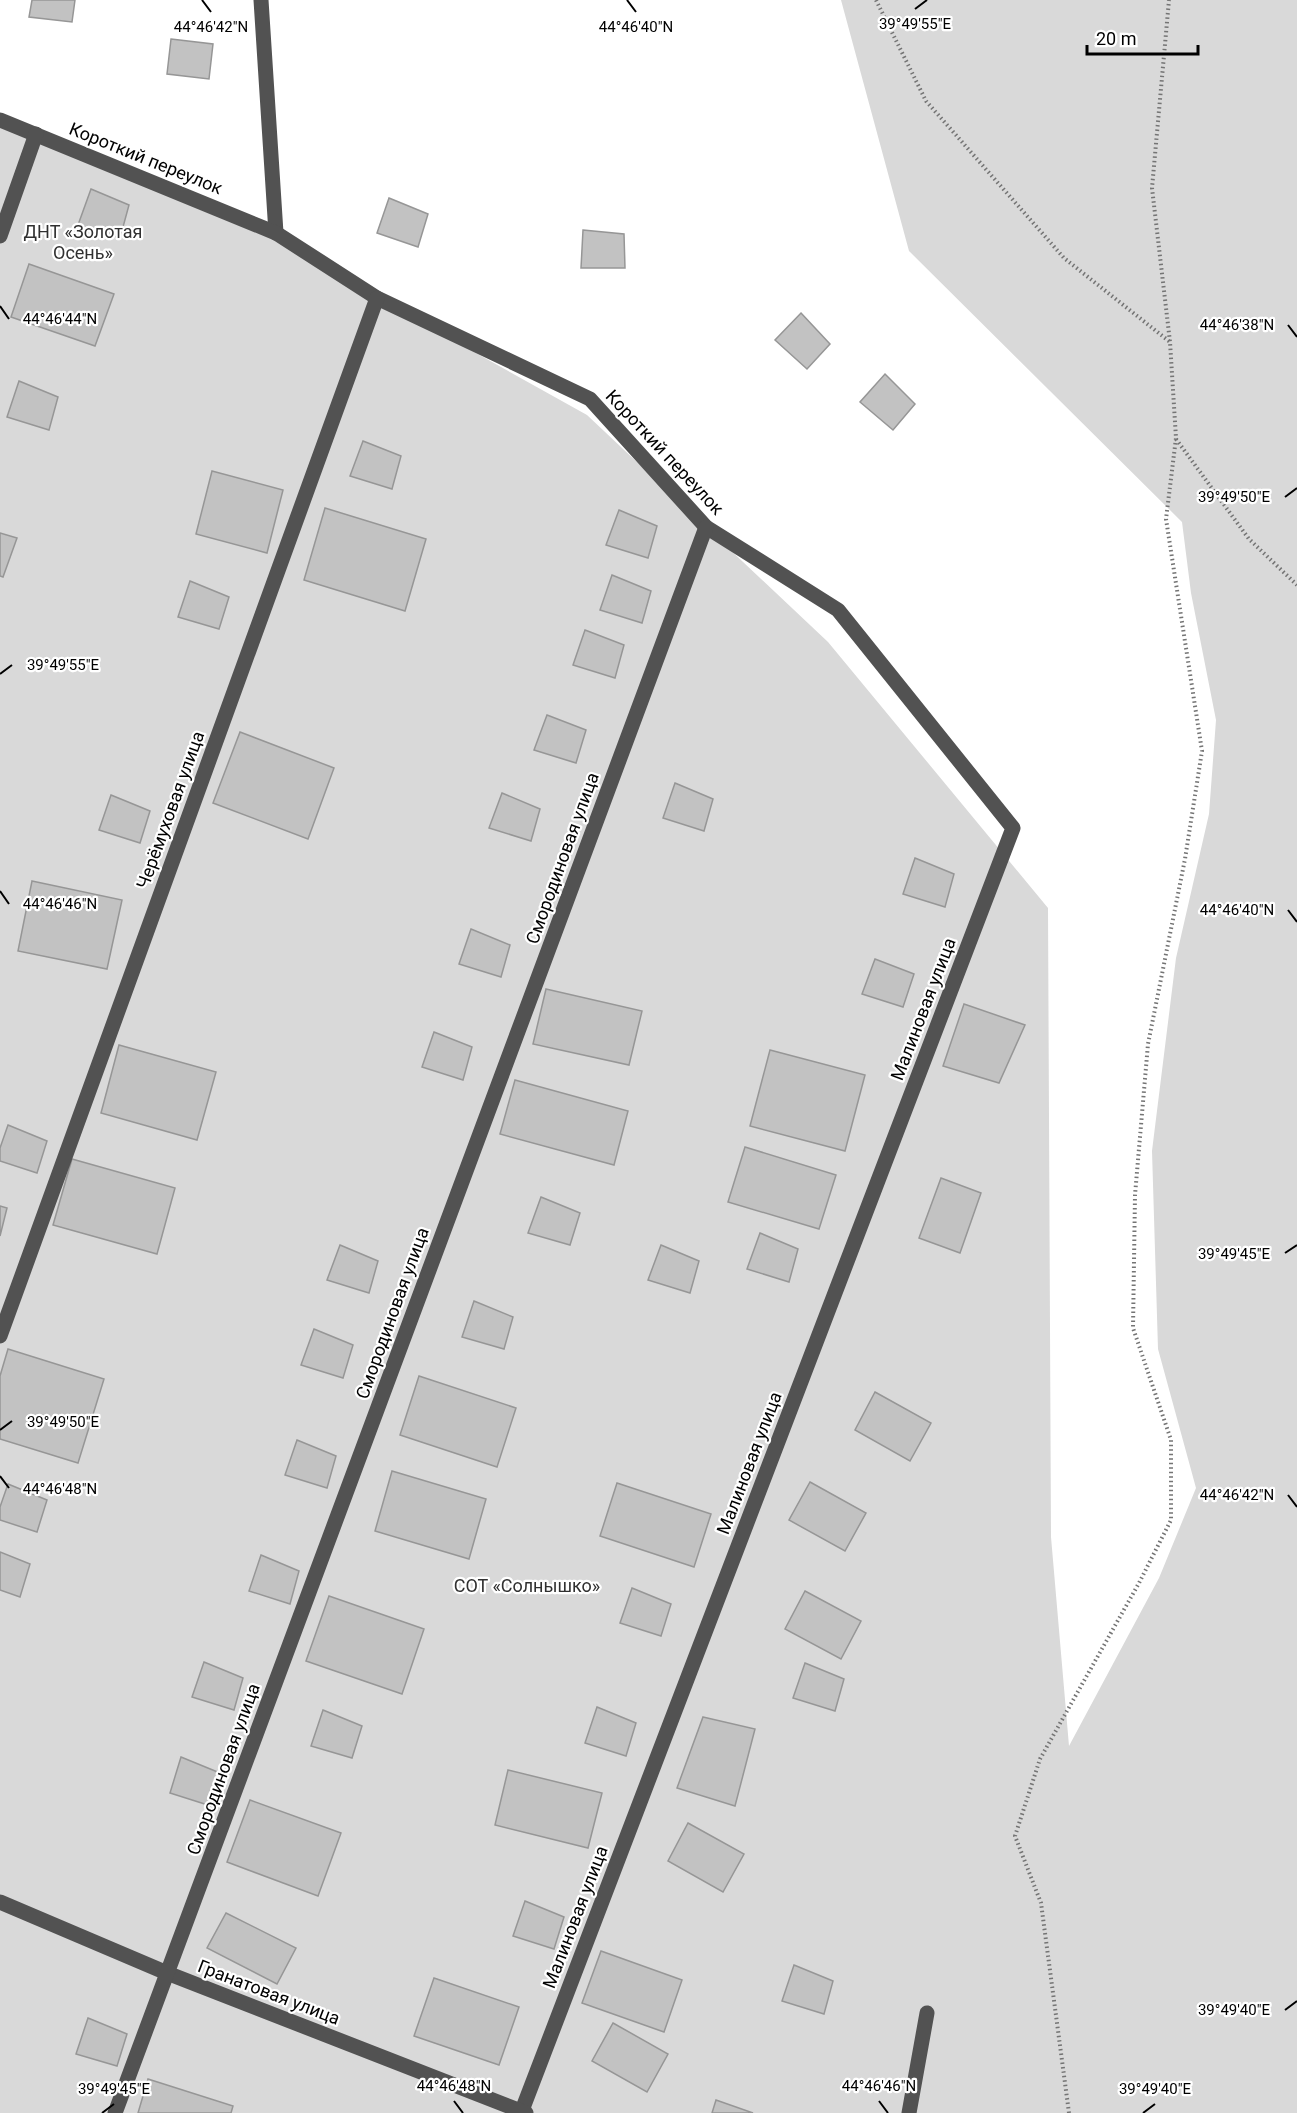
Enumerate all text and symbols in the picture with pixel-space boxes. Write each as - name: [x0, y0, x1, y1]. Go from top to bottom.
- text: 39°49'55"E: [879, 15, 952, 33]
- text: 44°46'42"N: [174, 18, 248, 36]
- text: 44°46'40"N: [599, 18, 673, 36]
- scale bar: [1087, 18, 1198, 56]
- text: 20 m: [1096, 28, 1136, 49]
- street label: Короткий переулок: [66, 118, 226, 198]
- park label: ДНТ «Золотая Осень»: [24, 221, 142, 263]
- text: 44°46'44"N: [23, 310, 97, 328]
- text: 44°46'38"N: [1200, 316, 1274, 334]
- street label: Короткий переулок: [602, 385, 729, 519]
- text: 39°49'50"E: [1198, 488, 1271, 506]
- text: 39°49'55"E: [27, 656, 100, 674]
- street label: Черёмуховая улица: [132, 728, 208, 892]
- street label: Смородиновая улица: [521, 769, 603, 947]
- text: 44°46'46"N: [23, 895, 97, 913]
- text: 44°46'40"N: [1200, 901, 1274, 919]
- street label: Малиновая улица: [886, 935, 960, 1083]
- street label: Смородиновая улица: [351, 1224, 433, 1402]
- text: 39°49'45"E: [1198, 1245, 1271, 1263]
- street label: Малиновая улица: [712, 1389, 786, 1537]
- text: 39°49'50"E: [27, 1413, 100, 1431]
- text: 44°46'48"N: [23, 1480, 97, 1498]
- text: 44°46'42"N: [1200, 1486, 1274, 1504]
- park label: СОТ «Солнышко»: [454, 1575, 600, 1596]
- street label: Смородиновая улица: [182, 1680, 264, 1858]
- street label: Малиновая улица: [538, 1843, 612, 1991]
- street label: Гранатовая улица: [195, 1955, 343, 2029]
- text: 39°49'40"E: [1198, 2001, 1271, 2019]
- text: 44°46'48"N: [417, 2077, 491, 2095]
- text: 44°46'46"N: [842, 2077, 916, 2095]
- text: 39°49'45"E: [78, 2080, 151, 2098]
- text: 39°49'40"E: [1119, 2080, 1192, 2098]

